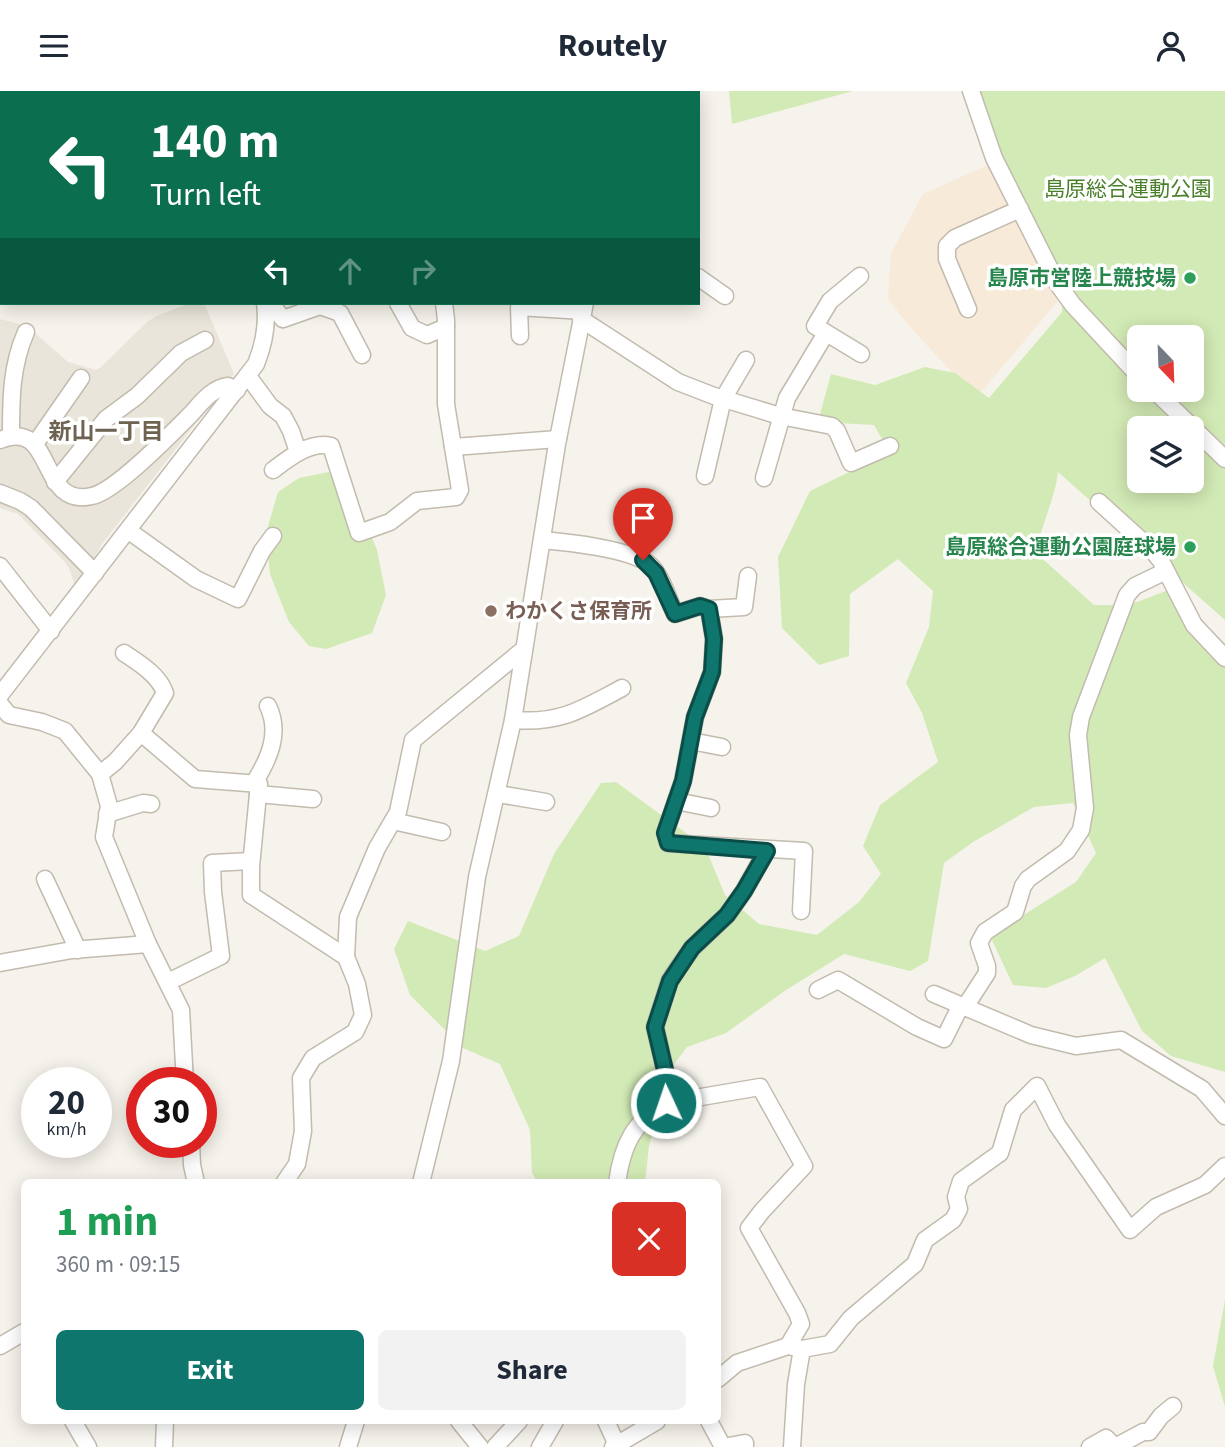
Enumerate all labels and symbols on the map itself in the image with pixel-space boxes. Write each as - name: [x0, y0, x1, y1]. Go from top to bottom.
- park label: 島原総合運動公園: [1044, 174, 1212, 204]
- place label: 島原市営陸上競技場: [987, 263, 1176, 293]
- marker: 島原市営陸上競技場: [1182, 270, 1198, 286]
- north arrow: [1127, 325, 1204, 403]
- district label: 新山一丁目: [49, 415, 164, 448]
- pin: [613, 488, 673, 560]
- place label: 島原総合運動公園庭球場: [945, 532, 1176, 562]
- marker: 島原総合運動公園庭球場: [1182, 539, 1198, 555]
- place label: わかくさ保育所: [505, 596, 652, 626]
- marker: わかくさ保育所: [483, 603, 499, 619]
- position arrow: [629, 1066, 703, 1140]
- speed limit sign: 30: [126, 1067, 217, 1158]

